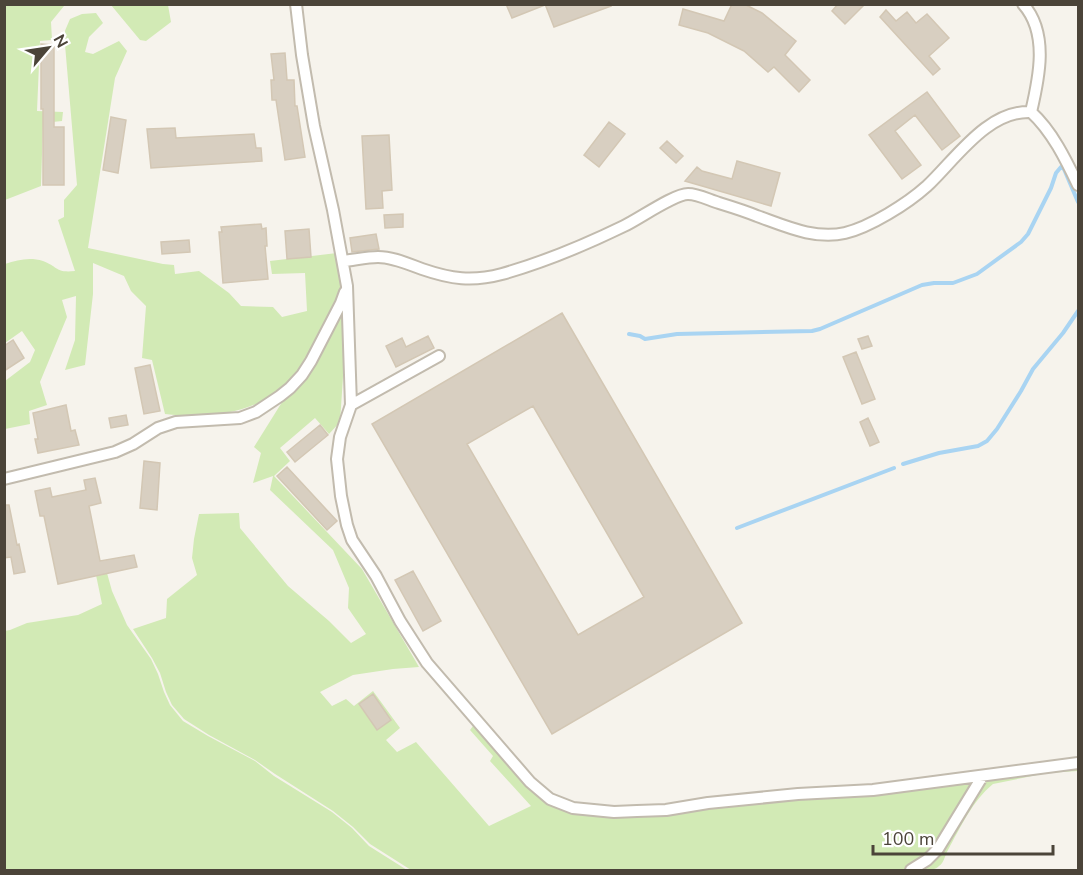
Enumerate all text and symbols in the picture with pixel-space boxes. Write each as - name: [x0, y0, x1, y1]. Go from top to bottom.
- north arrow: [18, 18, 78, 78]
- text: N: [48, 31, 73, 52]
- scale bar: [873, 818, 1053, 856]
- text: 100 m: [882, 827, 934, 851]

